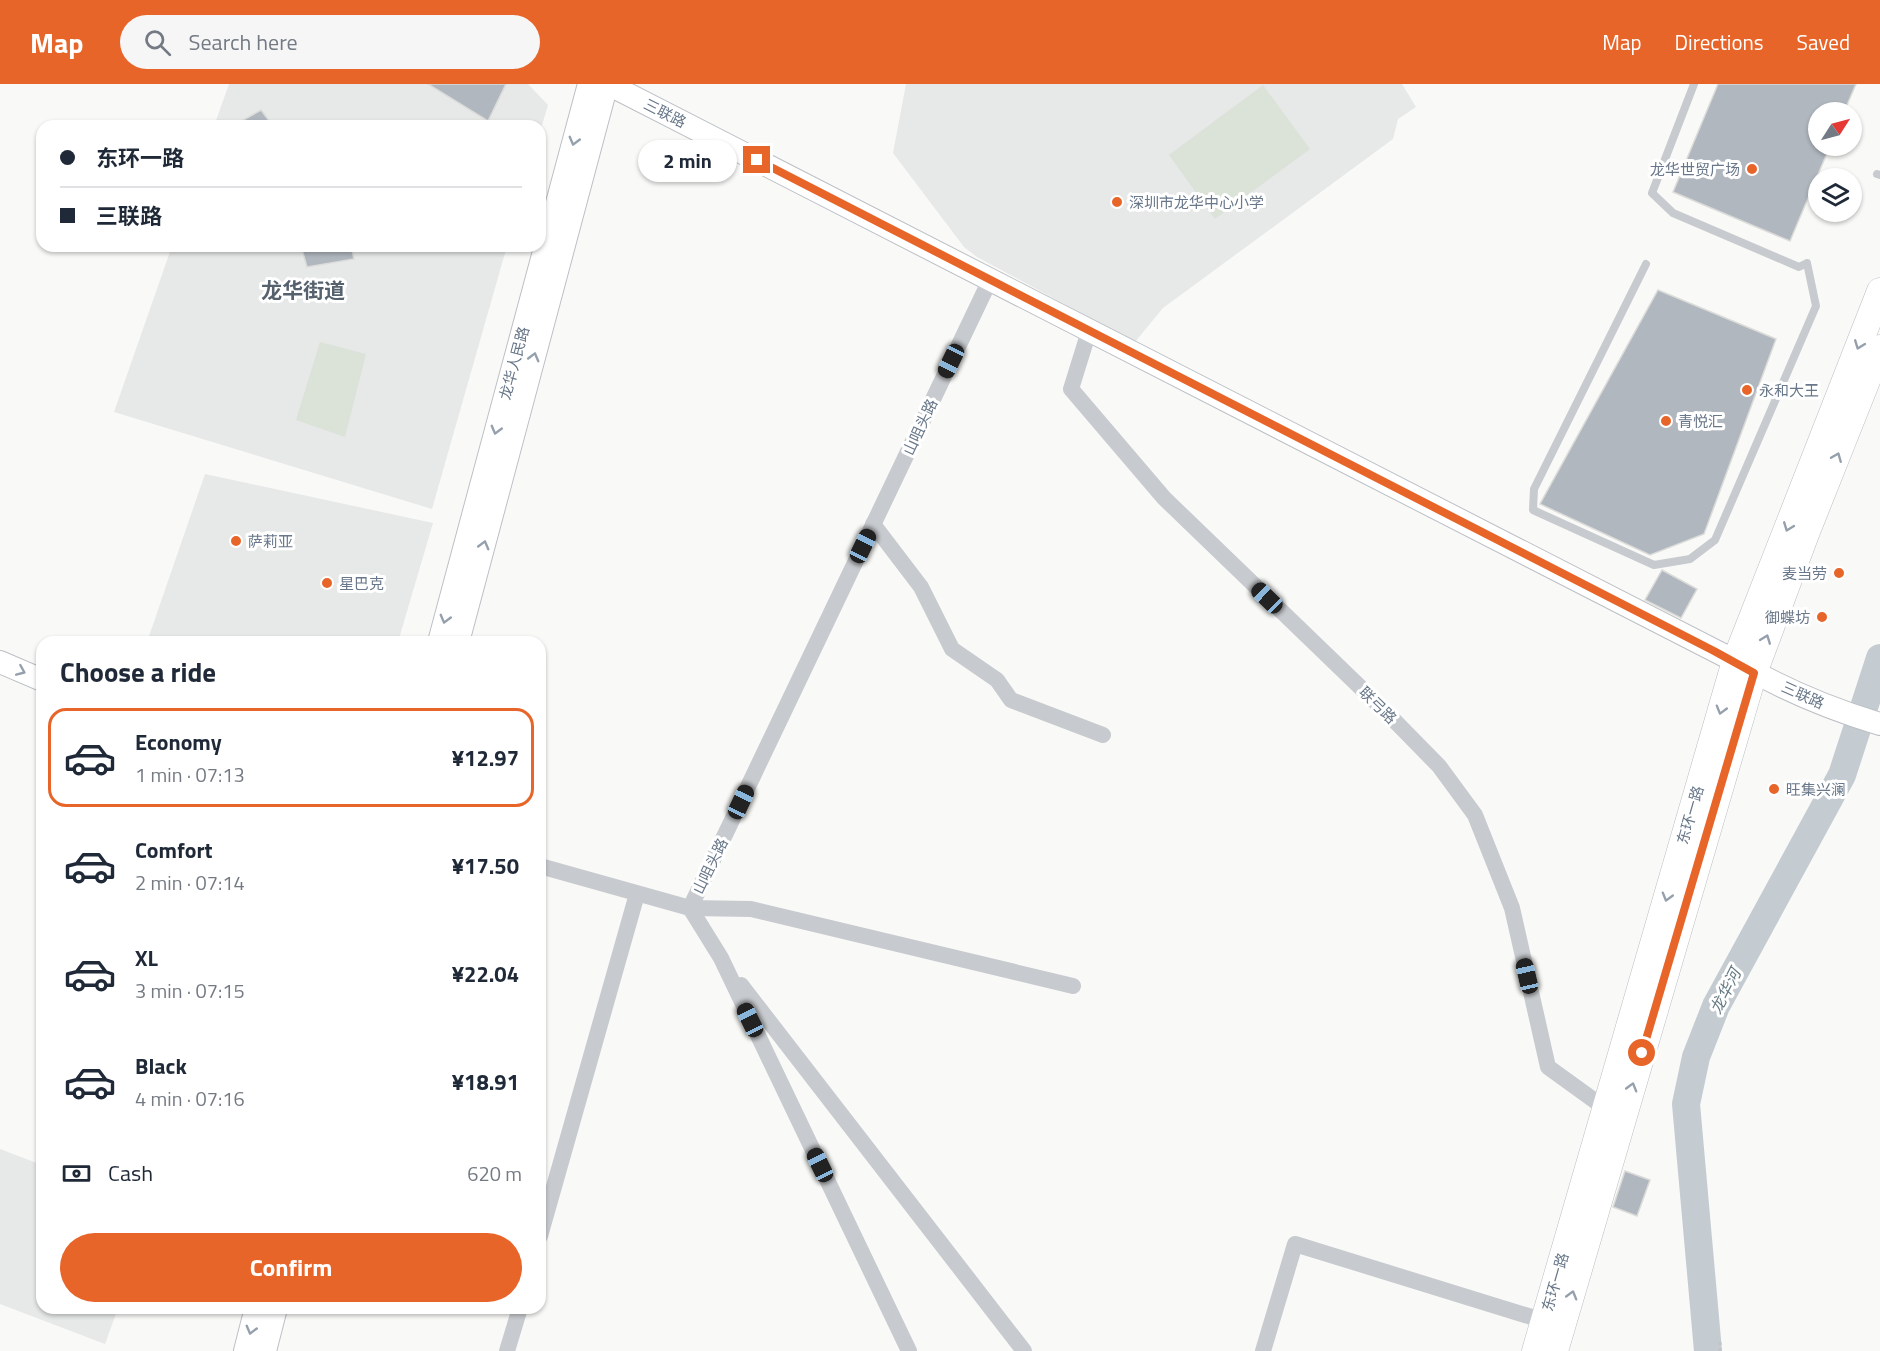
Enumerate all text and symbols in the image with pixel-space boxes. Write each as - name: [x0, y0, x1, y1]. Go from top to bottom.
- search box: [120, 15, 540, 69]
- text: Map: [30, 21, 84, 64]
- text: Search here: [189, 25, 298, 59]
- icon: search: [141, 26, 174, 59]
- text: Map: [1602, 26, 1642, 58]
- text: Directions: [1675, 26, 1764, 58]
- text: Saved: [1797, 26, 1850, 58]
- street label: 三联路: [640, 93, 690, 133]
- north arrow: [1808, 102, 1862, 156]
- map controls: [1808, 102, 1862, 222]
- one-way arrow: [569, 135, 581, 145]
- callout: 2 min: [637, 139, 736, 181]
- text: 东环一路: [96, 141, 184, 175]
- text: 2 min: [663, 145, 712, 176]
- route end: [743, 146, 770, 173]
- place label: 龙华世贸广场: [1650, 158, 1740, 181]
- marker: 龙华世贸广场: [1745, 162, 1759, 176]
- button: layers: [1808, 168, 1862, 222]
- place label: 深圳市龙华中心小学: [1129, 191, 1264, 214]
- marker: 深圳市龙华中心小学: [1110, 195, 1124, 209]
- text: 三联路: [96, 199, 162, 233]
- district label: 龙华街道: [261, 274, 345, 306]
- street label: 龙华人民路: [493, 324, 535, 402]
- one-way arrow: [1853, 339, 1866, 350]
- car: [935, 341, 967, 381]
- one-way arrow: [527, 352, 540, 362]
- place label: 永和大王: [1759, 379, 1819, 402]
- marker: 永和大王: [1740, 383, 1754, 397]
- street label: 山咀头路: [897, 395, 943, 459]
- place label: 青悦汇: [1678, 410, 1723, 433]
- marker: 青悦汇: [1659, 414, 1673, 428]
- one-way arrow: [491, 424, 503, 435]
- one-way arrow: [1829, 453, 1842, 463]
- one-way arrow: [1782, 521, 1795, 532]
- car: [847, 526, 879, 566]
- place label: 萨莉亚: [248, 530, 293, 553]
- marker: 萨莉亚: [229, 534, 243, 548]
- one-way arrow: [477, 540, 489, 551]
- place label: 麦当劳: [1782, 562, 1827, 585]
- marker: 麦当劳: [1832, 566, 1846, 580]
- place label: 星巴克: [339, 572, 384, 595]
- marker: 星巴克: [320, 576, 334, 590]
- car: [1248, 579, 1286, 617]
- place label: 御蝶坊: [1765, 606, 1810, 629]
- marker: 御蝶坊: [1815, 610, 1829, 624]
- one-way arrow: [440, 613, 452, 623]
- one-way arrow: [1759, 634, 1772, 645]
- text: Choose a ride: [60, 651, 216, 692]
- one-way arrow: [15, 664, 26, 676]
- street label: 三联路: [1778, 675, 1828, 715]
- street label: 联弓路: [1354, 681, 1402, 729]
- one-way arrow: [1716, 704, 1728, 715]
- text: Economy: [135, 725, 222, 759]
- icon: car: [63, 731, 117, 785]
- text: ¥12.97: [452, 741, 519, 775]
- text: 1 min · 07:13: [135, 759, 245, 790]
- place label: 旺集兴澜: [1786, 778, 1846, 801]
- car: [725, 782, 757, 822]
- marker: 旺集兴澜: [1767, 782, 1781, 796]
- street label: 东环一路: [1671, 783, 1709, 847]
- text: Comfort: [135, 833, 213, 867]
- street label: 山咀头路: [687, 834, 733, 898]
- icon: car: [63, 839, 117, 893]
- text: ¥17.50: [452, 849, 519, 883]
- text: 2 min · 07:14: [135, 867, 245, 898]
- one-way arrow: [1662, 891, 1674, 902]
- text: XL: [135, 941, 158, 975]
- icon: car: [63, 947, 117, 1001]
- car: [1514, 956, 1540, 996]
- text: ¥22.04: [452, 957, 519, 991]
- water label: 龙华河: [1703, 962, 1748, 1018]
- text: 3 min · 07:15: [135, 975, 245, 1006]
- car: [734, 1000, 766, 1040]
- route start: [1628, 1039, 1655, 1066]
- text: Black: [135, 1049, 187, 1083]
- icon: car: [63, 1055, 117, 1109]
- text: ¥18.91: [452, 1065, 519, 1099]
- one-way arrow: [1625, 1082, 1637, 1093]
- text: 4 min · 07:16: [135, 1083, 245, 1114]
- car: [804, 1145, 836, 1185]
- text: Cash: [108, 1156, 153, 1190]
- icon: cash: [60, 1157, 93, 1190]
- text: 620 m: [467, 1158, 522, 1189]
- button: Confirm: [60, 1233, 522, 1302]
- street label: 东环一路: [1536, 1250, 1574, 1314]
- one-way arrow: [1564, 1290, 1577, 1300]
- one-way arrow: [245, 1324, 258, 1334]

